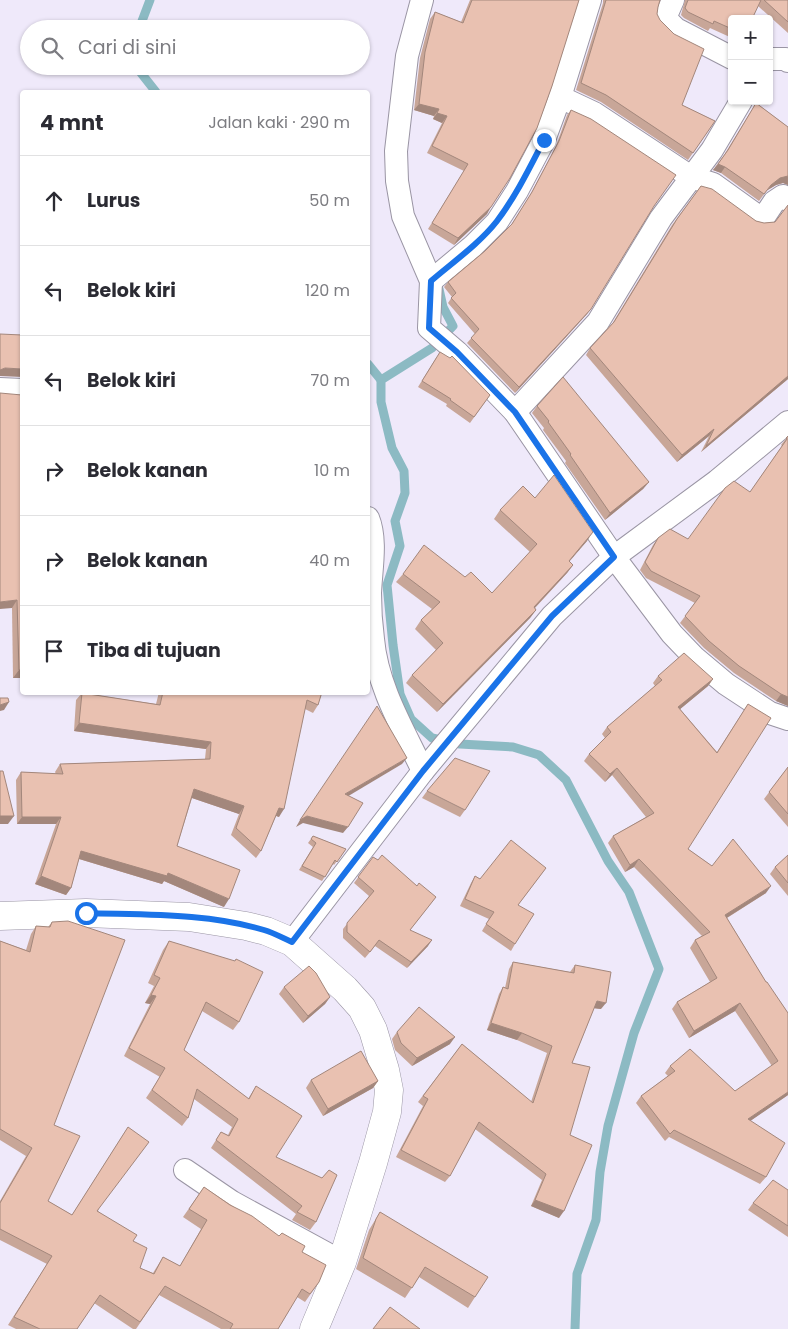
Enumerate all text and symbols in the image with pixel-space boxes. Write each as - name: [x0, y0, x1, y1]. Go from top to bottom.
- map controls: [728, 15, 773, 105]
- button: +: [728, 15, 773, 60]
- search box: [20, 20, 370, 75]
- icon: search: [38, 34, 66, 62]
- text: Cari di sini: [78, 34, 176, 61]
- button: −: [728, 60, 773, 105]
- text: 4 mnt: [40, 108, 104, 137]
- text: Jalan kaki · 290 m: [208, 111, 350, 134]
- route end: [533, 129, 556, 152]
- icon: ahead: [40, 187, 68, 215]
- text: Lurus: [87, 187, 140, 214]
- text: 50 m: [309, 189, 350, 212]
- icon: left: [40, 277, 68, 305]
- text: Belok kiri: [87, 277, 176, 304]
- text: 120 m: [305, 279, 350, 302]
- icon: left: [40, 367, 68, 395]
- text: Belok kiri: [87, 367, 176, 394]
- text: 70 m: [310, 369, 350, 392]
- icon: right: [40, 457, 68, 485]
- text: Belok kanan: [87, 457, 208, 484]
- text: 10 m: [314, 459, 350, 482]
- icon: right: [40, 547, 68, 575]
- text: Belok kanan: [87, 547, 208, 574]
- text: 40 m: [309, 549, 350, 572]
- icon: arrive: [40, 637, 68, 665]
- text: Tiba di tujuan: [87, 637, 221, 664]
- route start: [75, 902, 98, 925]

